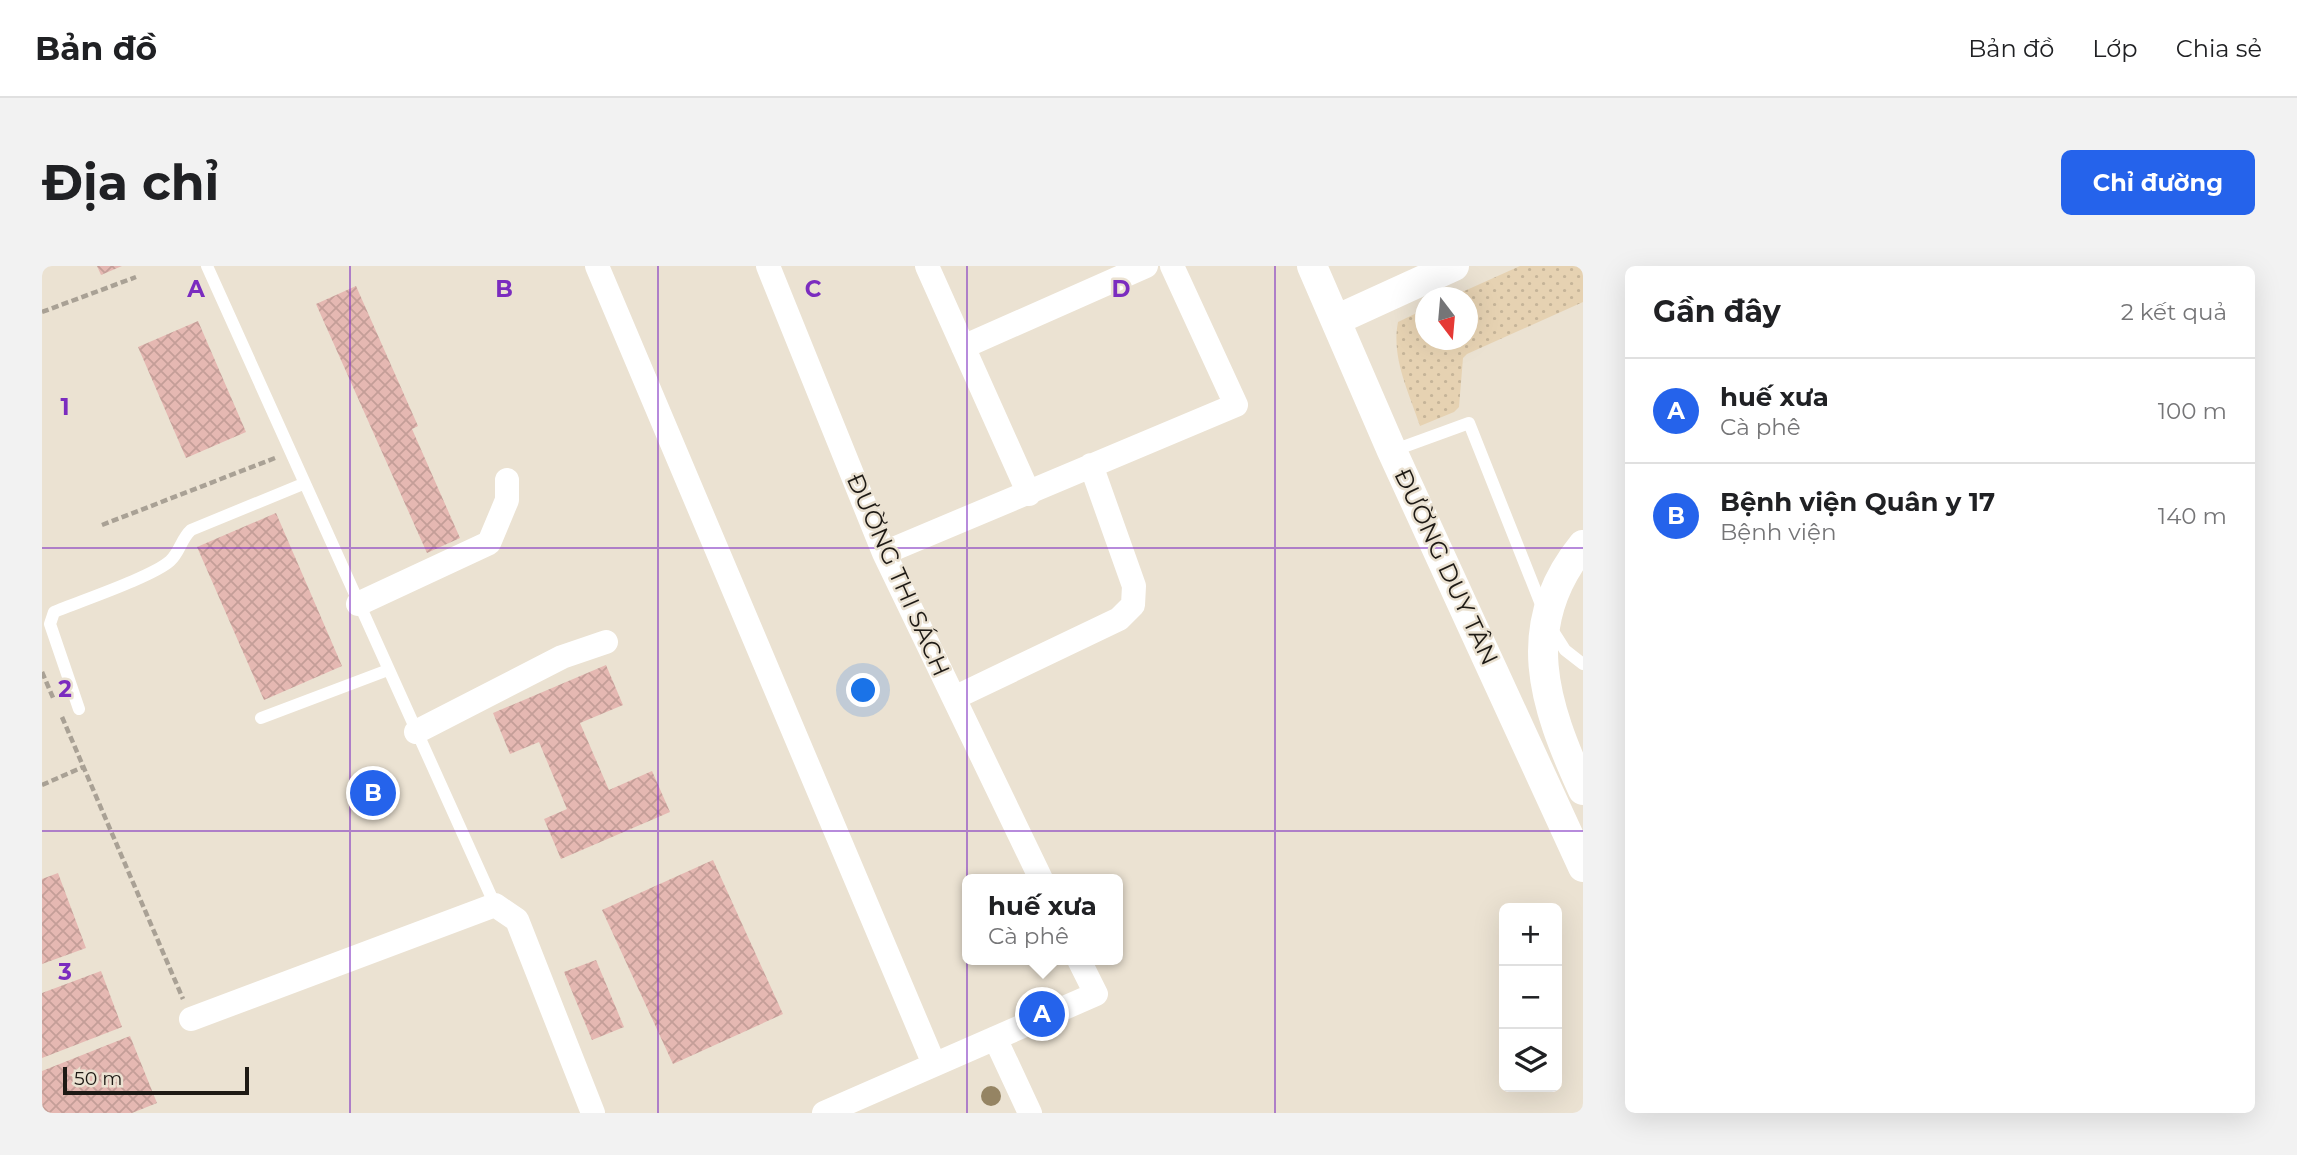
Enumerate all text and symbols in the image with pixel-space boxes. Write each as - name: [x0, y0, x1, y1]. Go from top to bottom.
- text: Bản đồ: [35, 28, 157, 68]
- text: Bản đồ: [1968, 34, 2054, 63]
- text: Lớp: [2092, 34, 2138, 63]
- text: Chia sẻ: [2176, 34, 2262, 63]
- button: Chỉ đường: [2061, 150, 2255, 215]
- text: Địa chỉ: [42, 153, 219, 212]
- text: A: [186, 275, 205, 303]
- text: B: [495, 275, 513, 303]
- text: C: [805, 275, 822, 303]
- text: D: [1112, 275, 1131, 303]
- north arrow: [1415, 287, 1478, 350]
- text: Gần đây: [1653, 293, 1781, 330]
- text: 2 kết quả: [2121, 298, 2227, 326]
- text: huế xưa: [1720, 381, 1829, 413]
- text: 1: [60, 393, 70, 421]
- text: A: [1667, 397, 1685, 425]
- text: 100 m: [2158, 397, 2227, 425]
- text: Cà phê: [1720, 413, 1801, 441]
- street label: ĐƯỜNG DUY TÂN: [1388, 464, 1505, 670]
- street label: ĐƯỜNG THI SÁCH: [841, 469, 956, 681]
- text: Bệnh viện Quân y 17: [1720, 486, 1995, 518]
- text: B: [1667, 502, 1685, 530]
- text: 140 m: [2158, 502, 2227, 530]
- text: Bệnh viện: [1720, 518, 1836, 546]
- your location: [846, 673, 880, 707]
- text: 2: [58, 675, 72, 703]
- pin: B: [350, 767, 396, 819]
- popup: [962, 874, 1123, 965]
- text: huế xưa: [988, 890, 1097, 922]
- map controls: [1499, 903, 1562, 1092]
- button: +: [1499, 903, 1562, 966]
- text: Cà phê: [988, 922, 1069, 950]
- text: 3: [57, 958, 72, 986]
- button: −: [1499, 966, 1562, 1029]
- pin: A: [1019, 988, 1065, 1040]
- button: layers: [1499, 1029, 1562, 1092]
- scale bar: [63, 1064, 248, 1096]
- text: 50 m: [74, 1067, 122, 1090]

